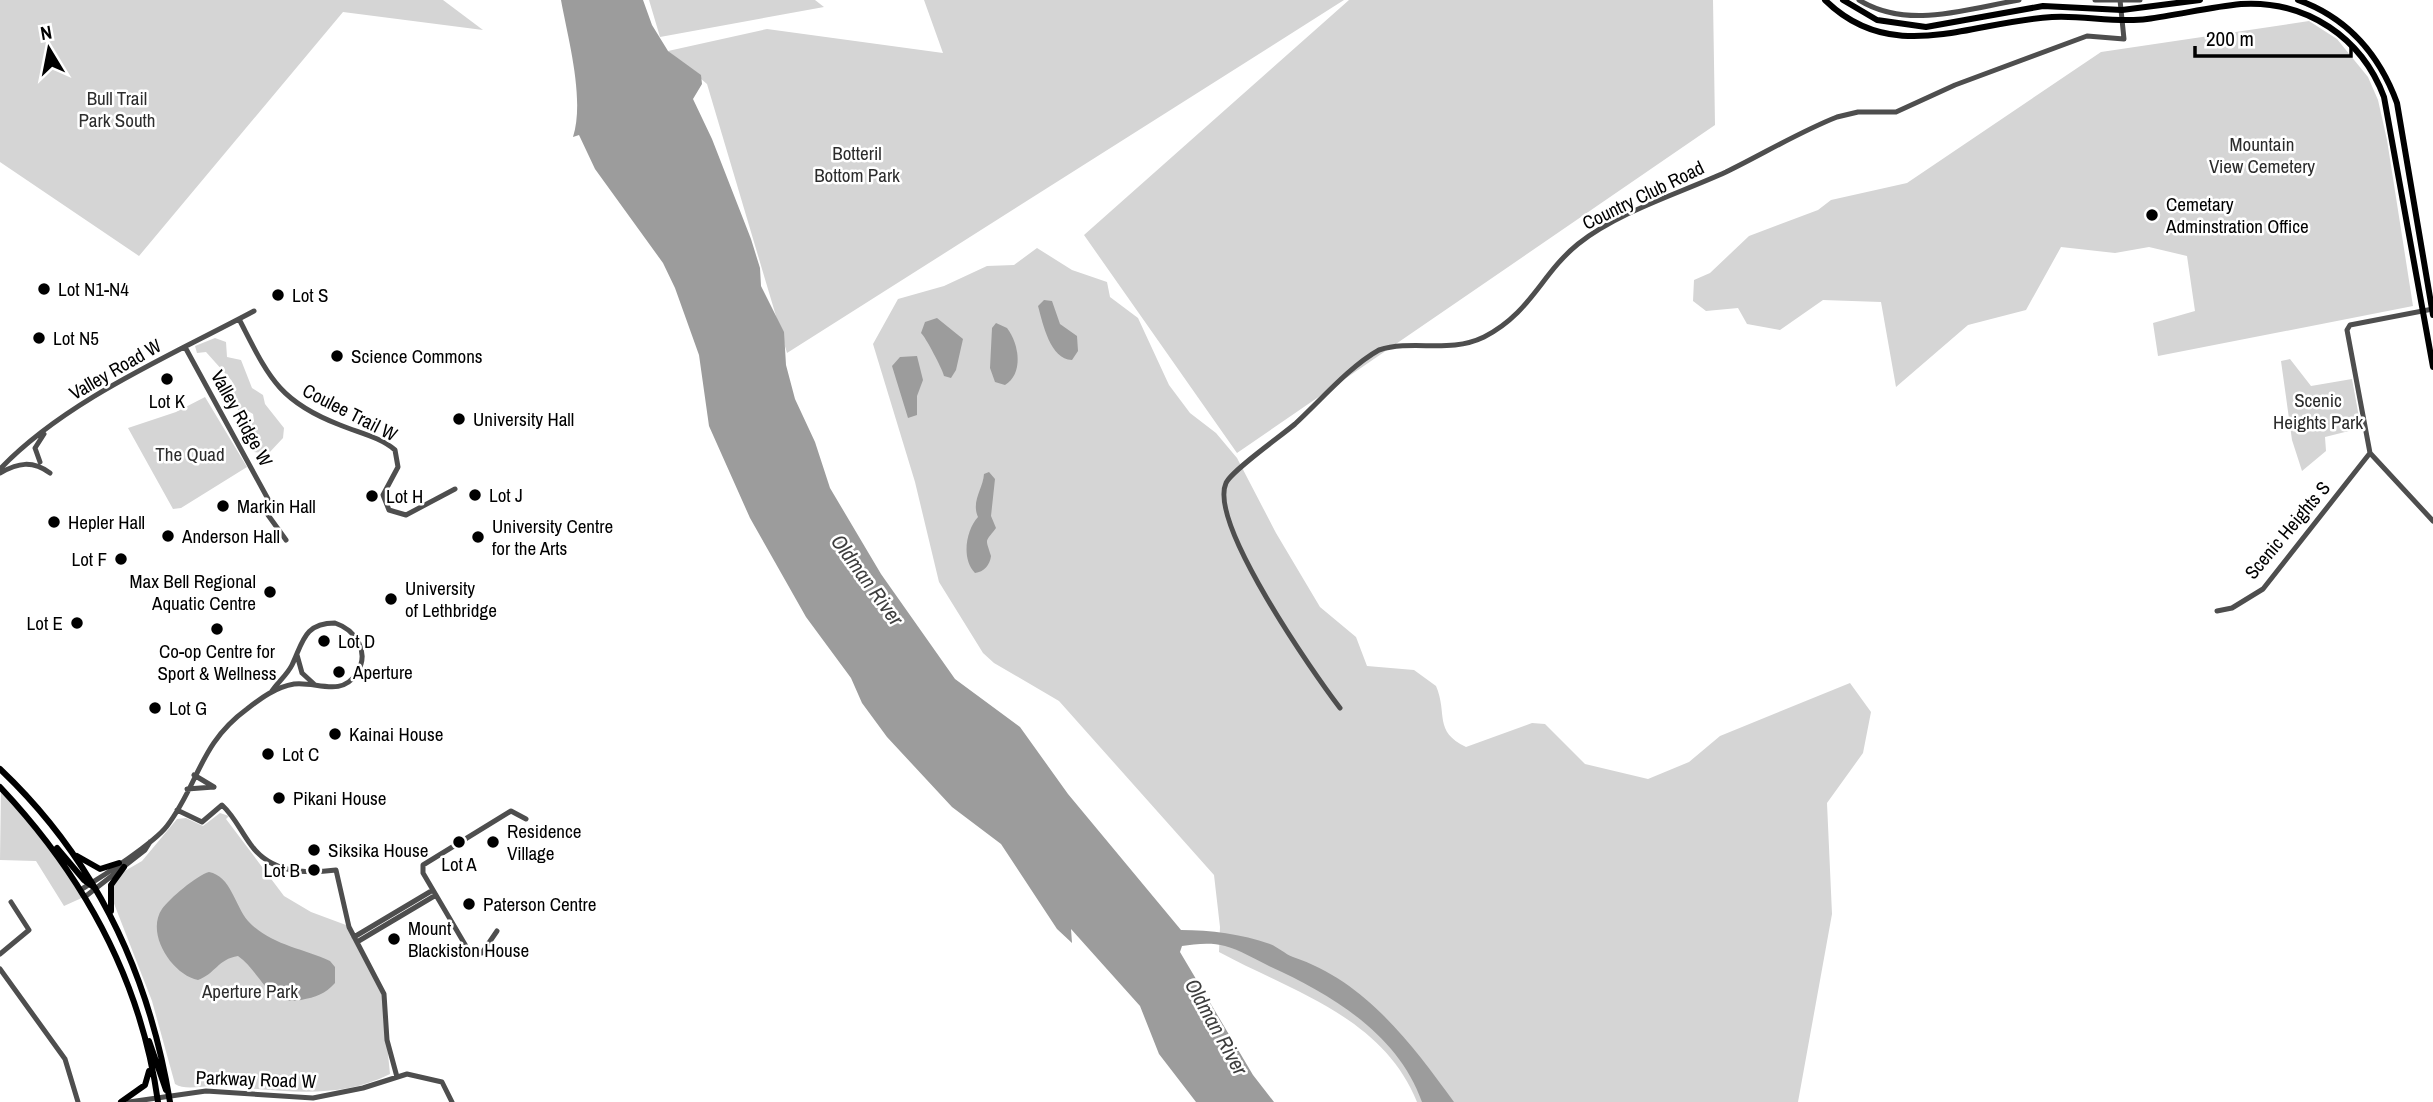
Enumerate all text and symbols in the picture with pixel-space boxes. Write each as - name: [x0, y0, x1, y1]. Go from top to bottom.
- north arrow: [14, 14, 84, 84]
- scale bar: [2195, 14, 2351, 58]
- text: N: [38, 18, 54, 46]
- text: 200 m: [2206, 24, 2254, 53]
- park label: Bull Trail Park South: [78, 85, 156, 133]
- park label: Mountain View Cemetery: [2209, 131, 2315, 179]
- park label: Botteril Bottom Park: [814, 140, 900, 188]
- street label: Country Club Road: [1578, 154, 1708, 236]
- place label: Cemetary Adminstration Office: [2165, 191, 2309, 239]
- marker: Cemetary Adminstration Office: [2144, 207, 2160, 223]
- place label: Lot N1-N4: [58, 276, 129, 302]
- marker: Lot N1-N4: [36, 281, 52, 297]
- place label: Lot S: [292, 282, 328, 308]
- marker: Lot S: [270, 287, 286, 303]
- place label: Lot N5: [53, 325, 99, 351]
- marker: Lot N5: [31, 330, 47, 346]
- street label: Valley Road W: [64, 332, 166, 406]
- place label: Science Commons: [351, 343, 483, 369]
- marker: Science Commons: [329, 348, 345, 364]
- street label: Valley Ridge W: [205, 365, 279, 471]
- marker: Lot K: [159, 371, 175, 387]
- street label: Coulee Trail W: [298, 377, 402, 447]
- park label: Scenic Heights Park: [2273, 387, 2363, 435]
- place label: Lot K: [149, 388, 186, 414]
- place label: University Hall: [473, 406, 574, 432]
- marker: University Hall: [451, 411, 467, 427]
- park label: The Quad: [155, 441, 225, 467]
- street label: Scenic Heights S: [2238, 476, 2336, 584]
- place label: Lot J: [489, 482, 523, 508]
- place label: Lot H: [386, 483, 423, 509]
- marker: Lot J: [467, 487, 483, 503]
- marker: Lot H: [364, 488, 380, 504]
- place label: Markin Hall: [237, 493, 316, 519]
- marker: Markin Hall: [215, 498, 231, 514]
- place label: Hepler Hall: [68, 509, 145, 535]
- place label: University Centre for the Arts: [492, 513, 613, 561]
- marker: Hepler Hall: [46, 514, 62, 530]
- place label: Anderson Hall: [181, 523, 280, 549]
- marker: Anderson Hall: [160, 528, 176, 544]
- water label: Oldman River: [824, 528, 911, 632]
- marker: University Centre for the Arts: [470, 529, 486, 545]
- place label: Lot F: [71, 546, 107, 572]
- marker: Lot F: [113, 551, 129, 567]
- place label: Max Bell Regional Aquatic Centre: [130, 568, 256, 616]
- place label: University of Lethbridge: [405, 575, 497, 623]
- marker: Max Bell Regional Aquatic Centre: [262, 584, 278, 600]
- marker: University of Lethbridge: [383, 591, 399, 607]
- place label: Lot E: [27, 610, 63, 636]
- marker: Lot E: [69, 615, 85, 631]
- marker: Co-op Centre for Sport & Wellness: [209, 621, 225, 637]
- place label: Lot D: [338, 628, 375, 654]
- marker: Lot D: [316, 633, 332, 649]
- place label: Co-op Centre for Sport & Wellness: [157, 638, 277, 686]
- place label: Aperture: [352, 659, 413, 685]
- marker: Aperture: [331, 664, 347, 680]
- place label: Lot G: [169, 695, 207, 721]
- marker: Lot G: [147, 700, 163, 716]
- place label: Kainai House: [349, 721, 443, 747]
- marker: Kainai House: [327, 726, 343, 742]
- place label: Lot C: [282, 741, 319, 767]
- marker: Lot C: [260, 746, 276, 762]
- place label: Pikani House: [293, 785, 387, 811]
- marker: Pikani House: [271, 790, 287, 806]
- place label: Residence Village: [507, 818, 581, 866]
- marker: Lot A: [451, 834, 467, 850]
- marker: Residence Village: [485, 834, 501, 850]
- place label: Siksika House: [328, 837, 428, 863]
- marker: Siksika House: [306, 842, 322, 858]
- place label: Lot A: [441, 851, 477, 877]
- place label: Lot B: [264, 857, 300, 883]
- marker: Lot B: [306, 862, 322, 878]
- place label: Paterson Centre: [483, 891, 596, 917]
- marker: Paterson Centre: [461, 896, 477, 912]
- place label: Mount Blackiston House: [408, 915, 529, 963]
- marker: Mount Blackiston House: [386, 931, 402, 947]
- water label: Oldman River: [1178, 973, 1255, 1081]
- park label: Aperture Park: [201, 978, 298, 1004]
- street label: Parkway Road W: [195, 1064, 317, 1094]

